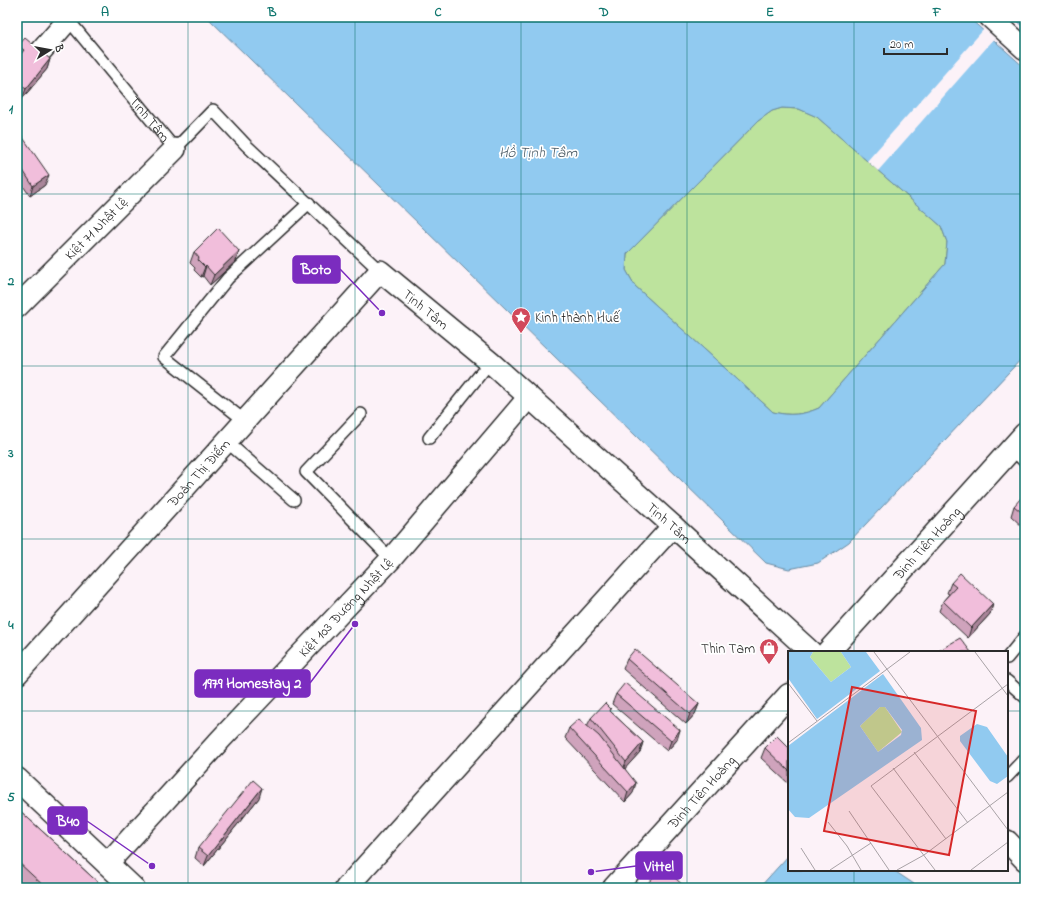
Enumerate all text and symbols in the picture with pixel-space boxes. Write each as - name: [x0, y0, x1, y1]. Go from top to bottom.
- text: A: [101, 3, 109, 22]
- text: B: [267, 3, 277, 22]
- text: C: [434, 3, 442, 22]
- text: D: [598, 3, 609, 22]
- text: E: [766, 3, 774, 22]
- text: F: [932, 3, 942, 22]
- north arrow: [30, 30, 70, 70]
- scale bar: [884, 30, 947, 56]
- text: 20 m: [890, 36, 913, 54]
- text: B: [50, 42, 68, 54]
- street label: Tịnh Tâm: [124, 92, 174, 147]
- text: 1: [9, 100, 14, 119]
- water label: Hồ Tịnh Tâm: [499, 142, 577, 164]
- street label: Kiệt 71 Nhật Lệ: [61, 192, 134, 265]
- callout: Boto: [293, 256, 340, 283]
- text: Boto: [300, 259, 332, 281]
- text: 2: [7, 272, 15, 291]
- street label: Tịnh Tâm: [397, 285, 453, 336]
- place icon: Kinh thành Huế: [510, 306, 532, 334]
- place label: Kinh thành Huế: [535, 308, 621, 329]
- street label: Đoàn Thị Điểm: [162, 435, 236, 513]
- text: 3: [7, 444, 14, 463]
- street label: Tịnh Tâm: [641, 498, 696, 550]
- street label: Đinh Tiên Hoàng: [888, 502, 967, 586]
- street label: Kiệt 103 Đường Nhật Lệ: [294, 553, 399, 663]
- text: 4: [7, 616, 14, 635]
- shop icon: Thin Tam: [758, 637, 780, 665]
- place label: Thin Tam: [701, 639, 755, 660]
- inset map: [788, 651, 1008, 871]
- callout: 1979 Homestay 2: [195, 670, 310, 697]
- text: 1979 Homestay 2: [203, 673, 302, 697]
- street label: Đinh Tiên Hoàng: [663, 751, 742, 835]
- text: 5: [7, 788, 15, 807]
- callout: B40: [48, 807, 87, 834]
- text: B40: [56, 811, 80, 833]
- callout: Vittel: [636, 852, 682, 879]
- text: Vittel: [643, 856, 674, 878]

